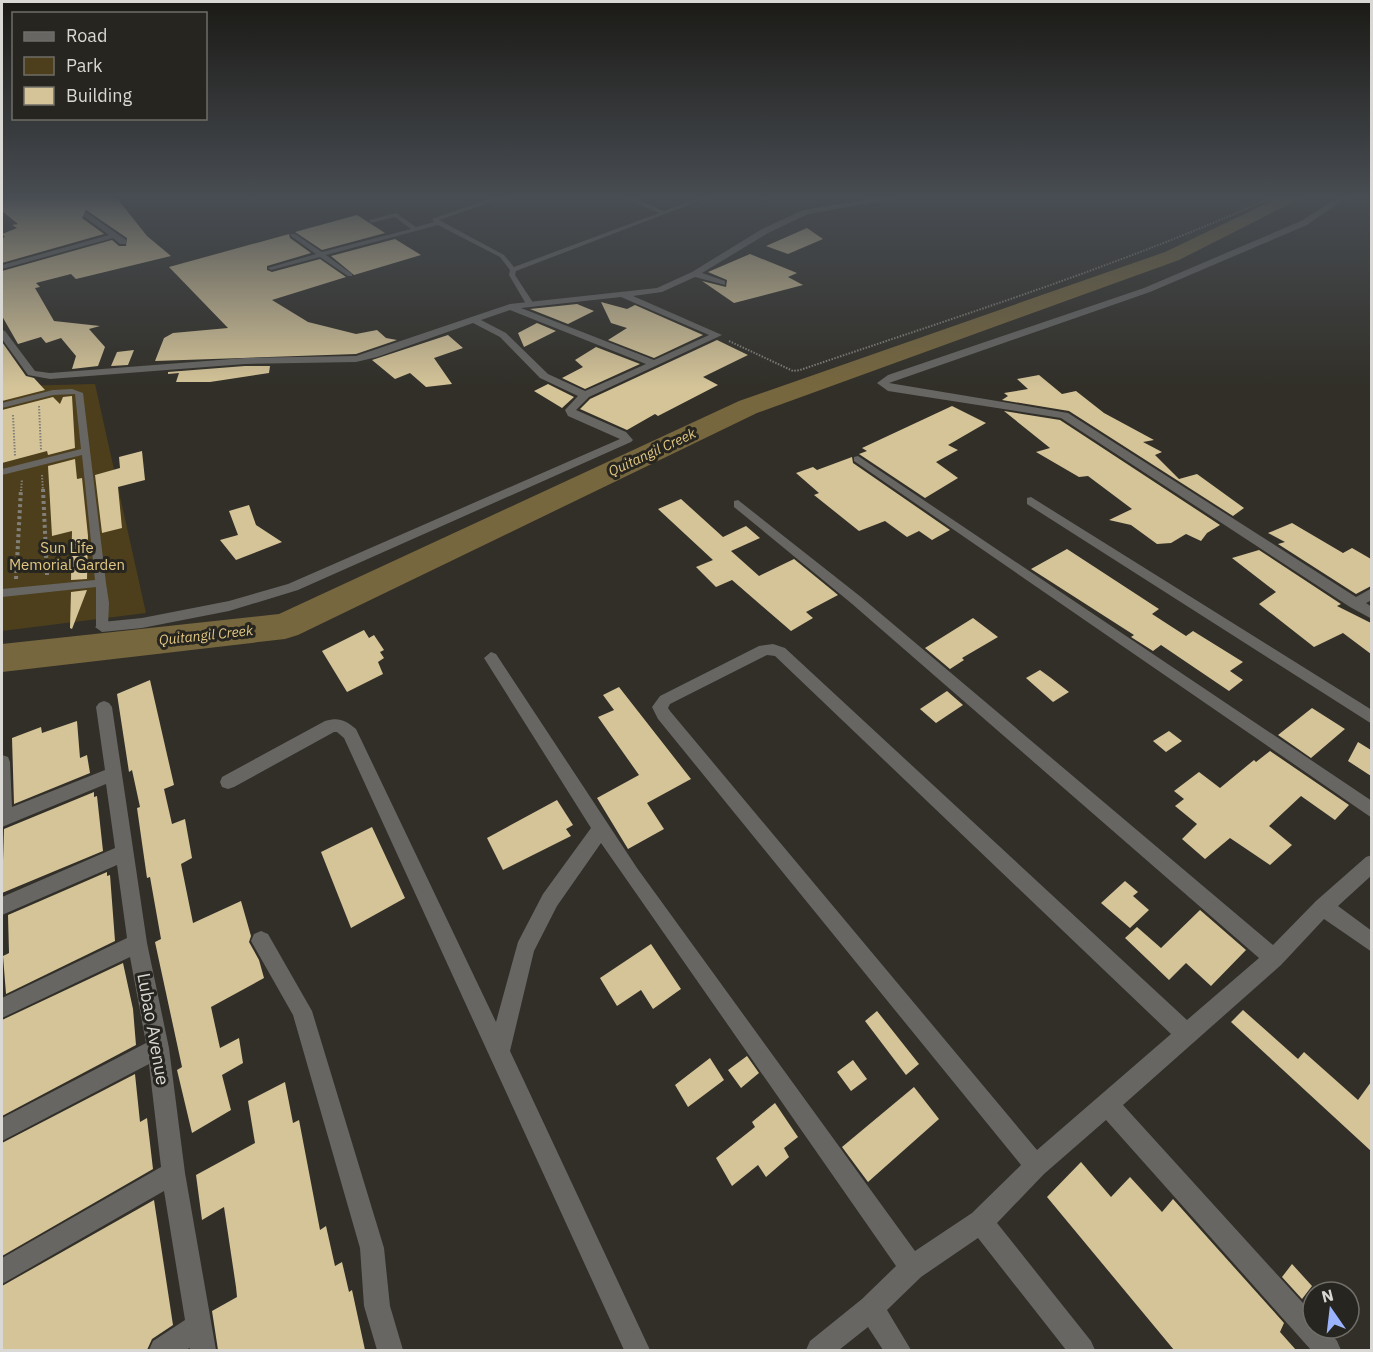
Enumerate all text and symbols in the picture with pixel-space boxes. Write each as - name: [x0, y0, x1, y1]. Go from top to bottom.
- legend: [12, 12, 207, 120]
- text: Road: [66, 24, 107, 47]
- text: Park: [66, 54, 103, 77]
- text: Building: [66, 84, 133, 107]
- water label: Quitangil Creek: [605, 424, 699, 480]
- park label: Sun Life Memorial Garden: [9, 538, 125, 574]
- water label: Quitangil Creek: [158, 621, 255, 649]
- street label: Lubao Avenue: [132, 971, 175, 1087]
- north arrow: [1301, 1280, 1361, 1340]
- text: N: [1319, 1284, 1335, 1307]

